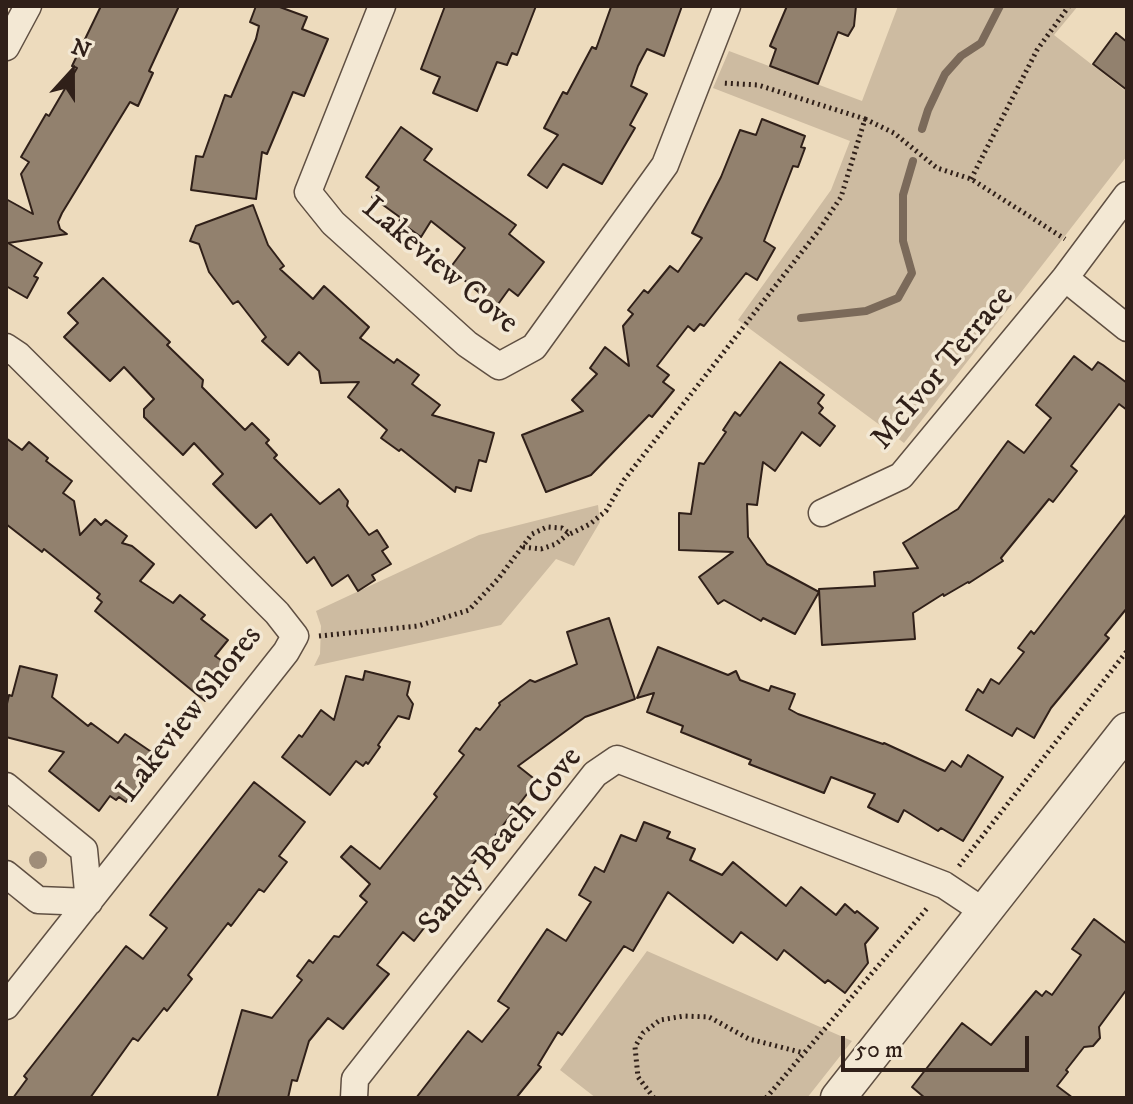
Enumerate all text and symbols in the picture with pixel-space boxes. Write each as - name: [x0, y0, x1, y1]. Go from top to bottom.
- north arrow: [32, 32, 112, 112]
- text: N: [68, 33, 94, 65]
- street label: Lakeview Cove: [353, 190, 525, 344]
- street label: McIvor Terrace: [864, 279, 1024, 459]
- street label: Lakeview Shores: [110, 619, 272, 811]
- street label: Sandy Beach Cove: [412, 740, 592, 944]
- scale bar: [845, 1020, 1033, 1070]
- text: 50 m: [855, 1035, 903, 1065]

